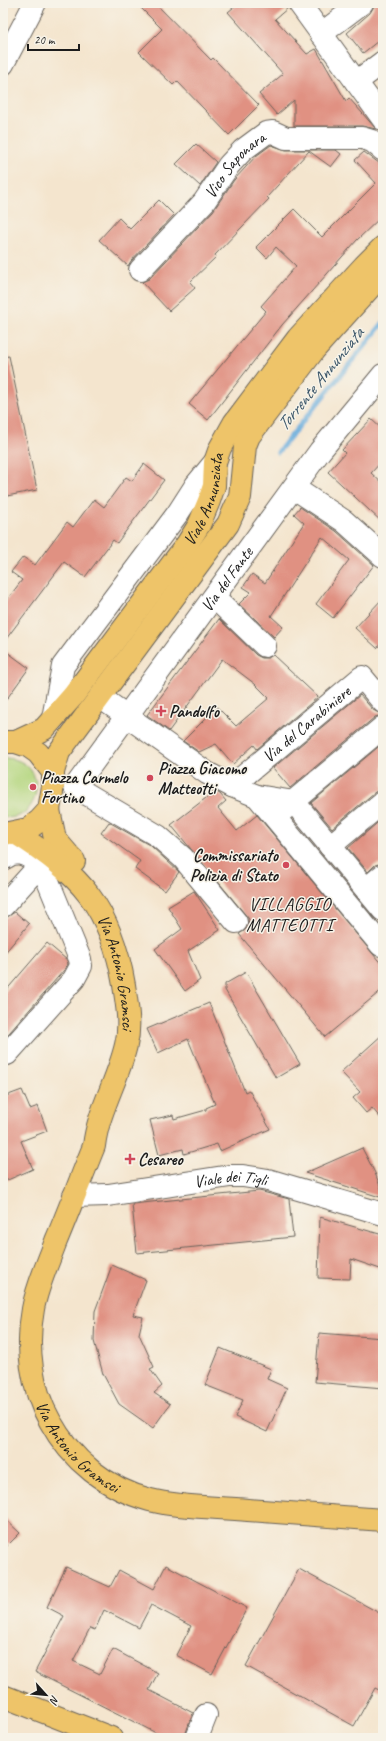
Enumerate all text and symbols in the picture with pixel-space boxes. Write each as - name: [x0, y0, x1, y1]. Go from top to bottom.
- scale bar: [28, 26, 79, 52]
- text: 20 m: [34, 32, 56, 48]
- street label: Vico Saponara: [200, 126, 271, 202]
- water label: Torrente Annunziata: [272, 321, 370, 435]
- street label: Viale Annunziata: [179, 448, 229, 549]
- street label: Via del Fante: [196, 542, 258, 616]
- street label: Via del Carabiniere: [258, 680, 356, 767]
- place label: Pandolfo: [169, 701, 221, 722]
- marker: Pandolfo: [156, 706, 166, 716]
- place label: Piazza Giacomo Matteotti: [158, 758, 248, 799]
- place label: Piazza Carmelo Fortino: [41, 767, 130, 808]
- marker: Piazza Giacomo Matteotti: [145, 773, 155, 783]
- marker: Piazza Carmelo Fortino: [28, 782, 38, 792]
- place label: Commissariato Polizia di Stato: [190, 845, 280, 886]
- marker: Commissariato Polizia di Stato: [281, 860, 291, 870]
- district label: VILLAGGIO MATTEOTTI: [246, 893, 336, 936]
- street label: Via Antonio Gramsci: [92, 911, 138, 1032]
- place label: Cesareo: [138, 1149, 185, 1170]
- marker: Cesareo: [125, 1154, 135, 1164]
- street label: Viale dei Tigli: [193, 1165, 270, 1192]
- street label: Via Antonio Gramsci: [31, 1398, 124, 1499]
- north arrow: [26, 1675, 66, 1715]
- text: N: [46, 1693, 63, 1708]

